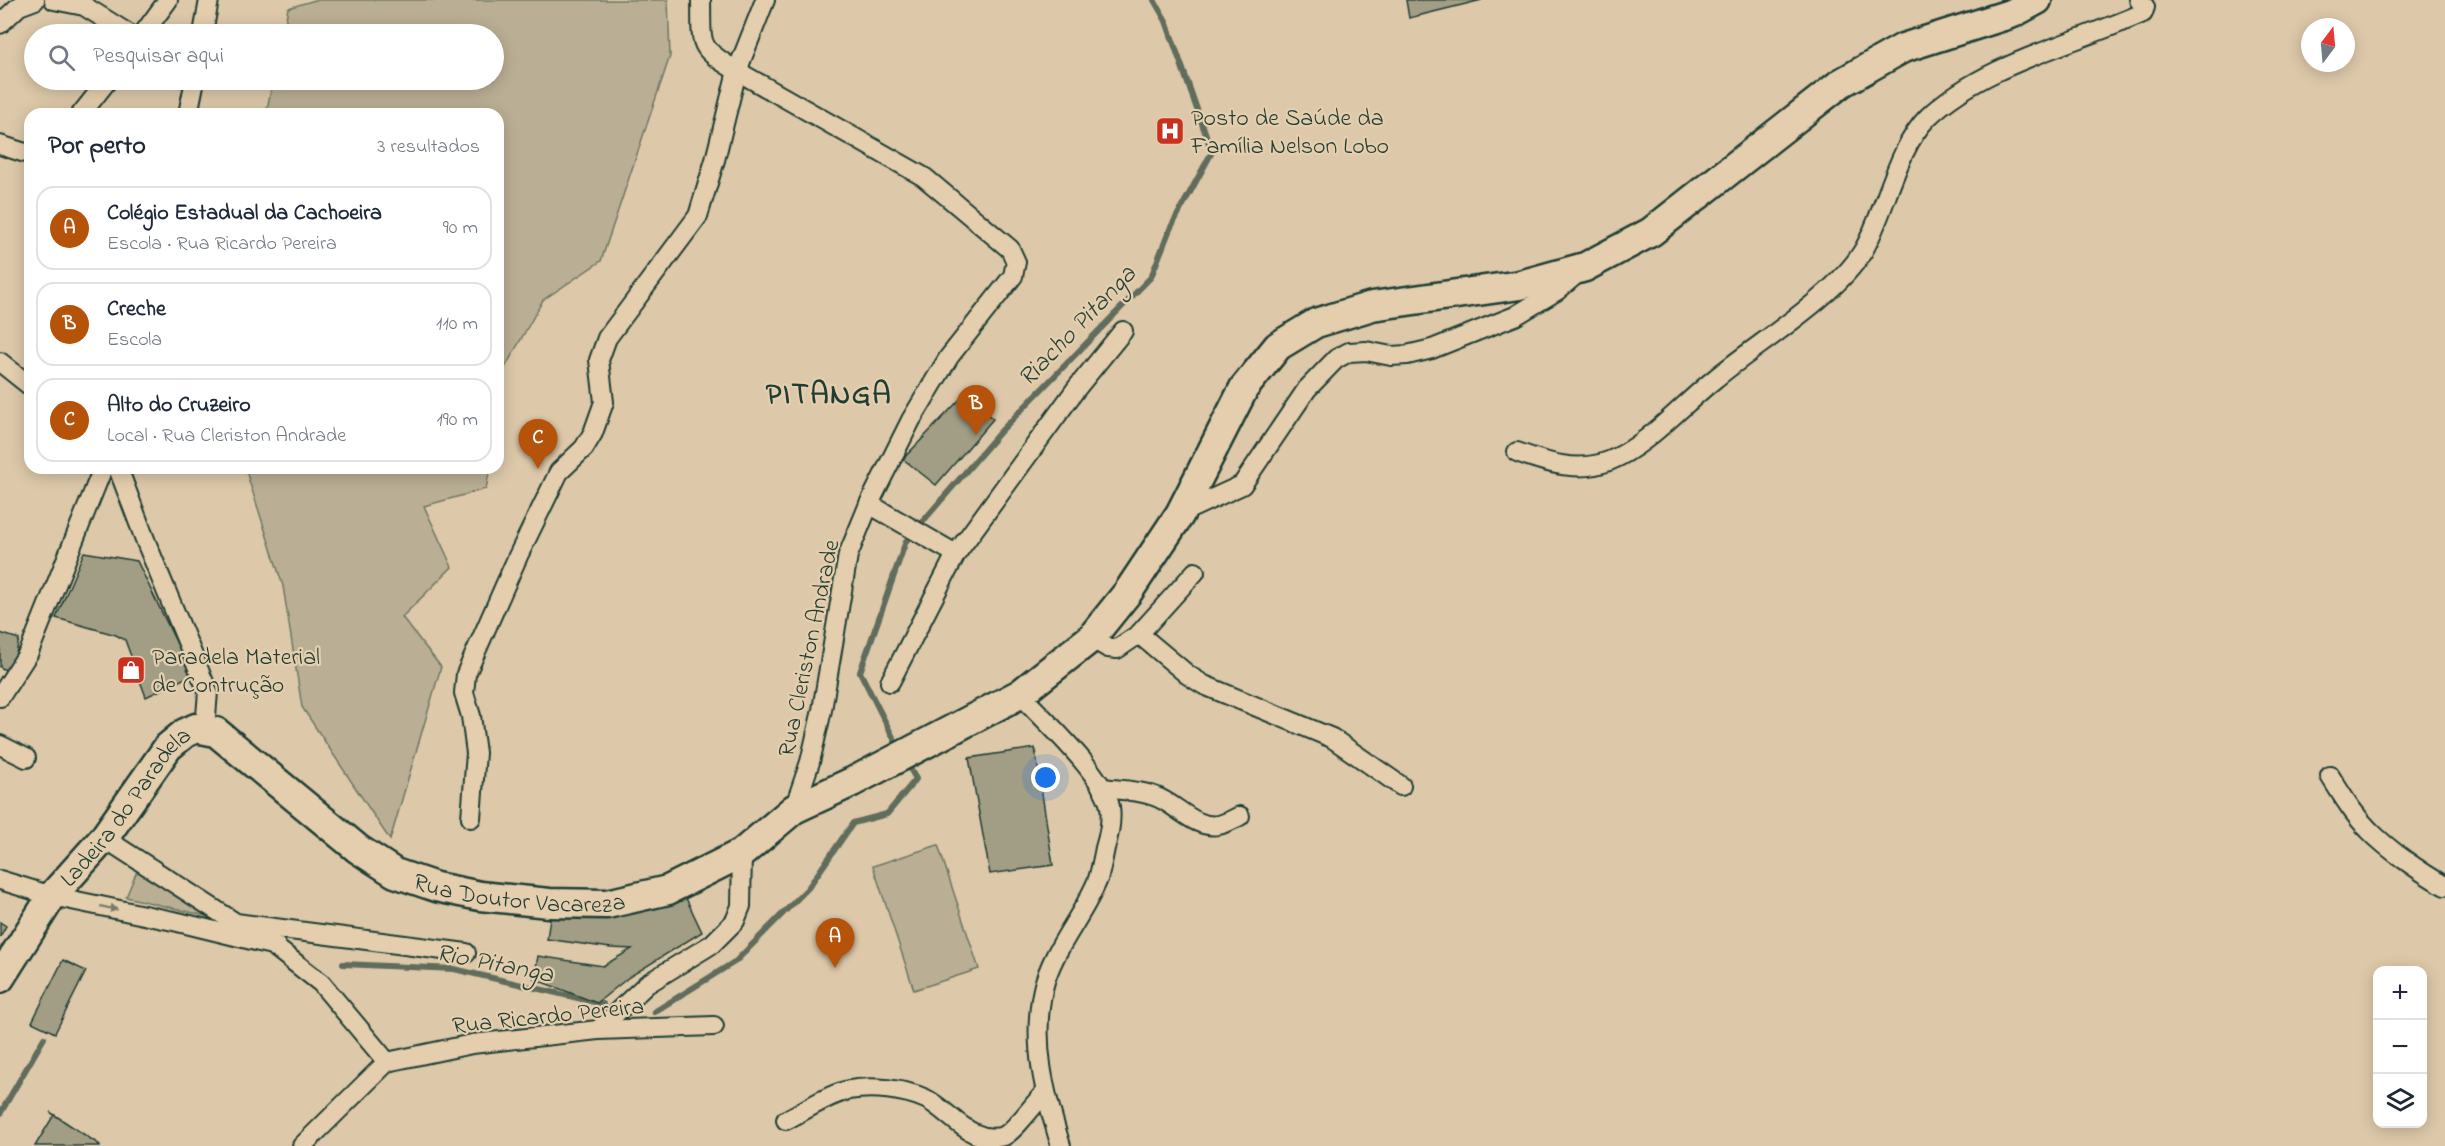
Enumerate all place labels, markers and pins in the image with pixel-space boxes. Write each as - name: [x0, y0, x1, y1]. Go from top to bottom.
- place label: Posto de Saúde da Família Nelson Lobo: [1190, 102, 1389, 165]
- hospital icon: Posto de Saúde da Família Nelson Lobo: [1154, 115, 1186, 147]
- pin: B: [956, 386, 996, 435]
- pin: C: [518, 420, 558, 469]
- place label: Paradela Material de Contrução: [152, 641, 320, 704]
- shop icon: Paradela Material de Contrução: [115, 654, 147, 686]
- pin: A: [816, 918, 854, 968]

